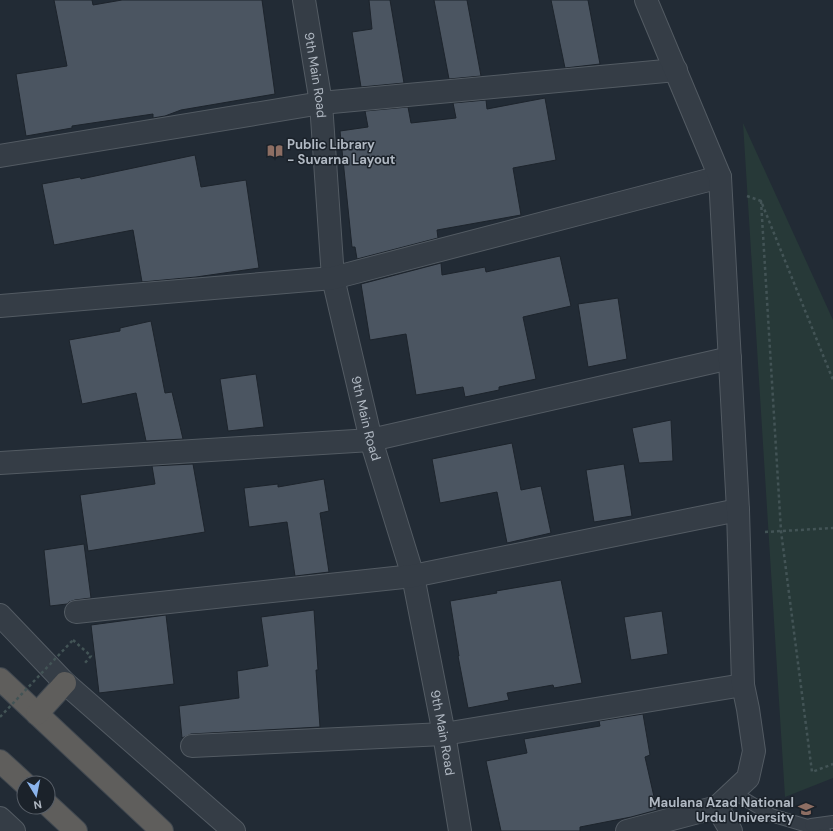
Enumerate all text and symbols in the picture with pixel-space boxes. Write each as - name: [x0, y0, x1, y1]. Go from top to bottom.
- street label: 9th Main Road: [301, 31, 331, 118]
- place label: Public Library - Suvarna Layout: [287, 136, 395, 168]
- library icon: Public Library - Suvarna Layout: [266, 142, 284, 160]
- street label: 9th Main Road: [348, 374, 385, 463]
- street label: 9th Main Road: [427, 688, 459, 777]
- north arrow: [16, 775, 56, 815]
- place label: Maulana Azad National Urdu University: [649, 794, 794, 826]
- text: N: [33, 797, 43, 812]
- school or university icon: Maulana Azad National Urdu University: [797, 800, 815, 818]

